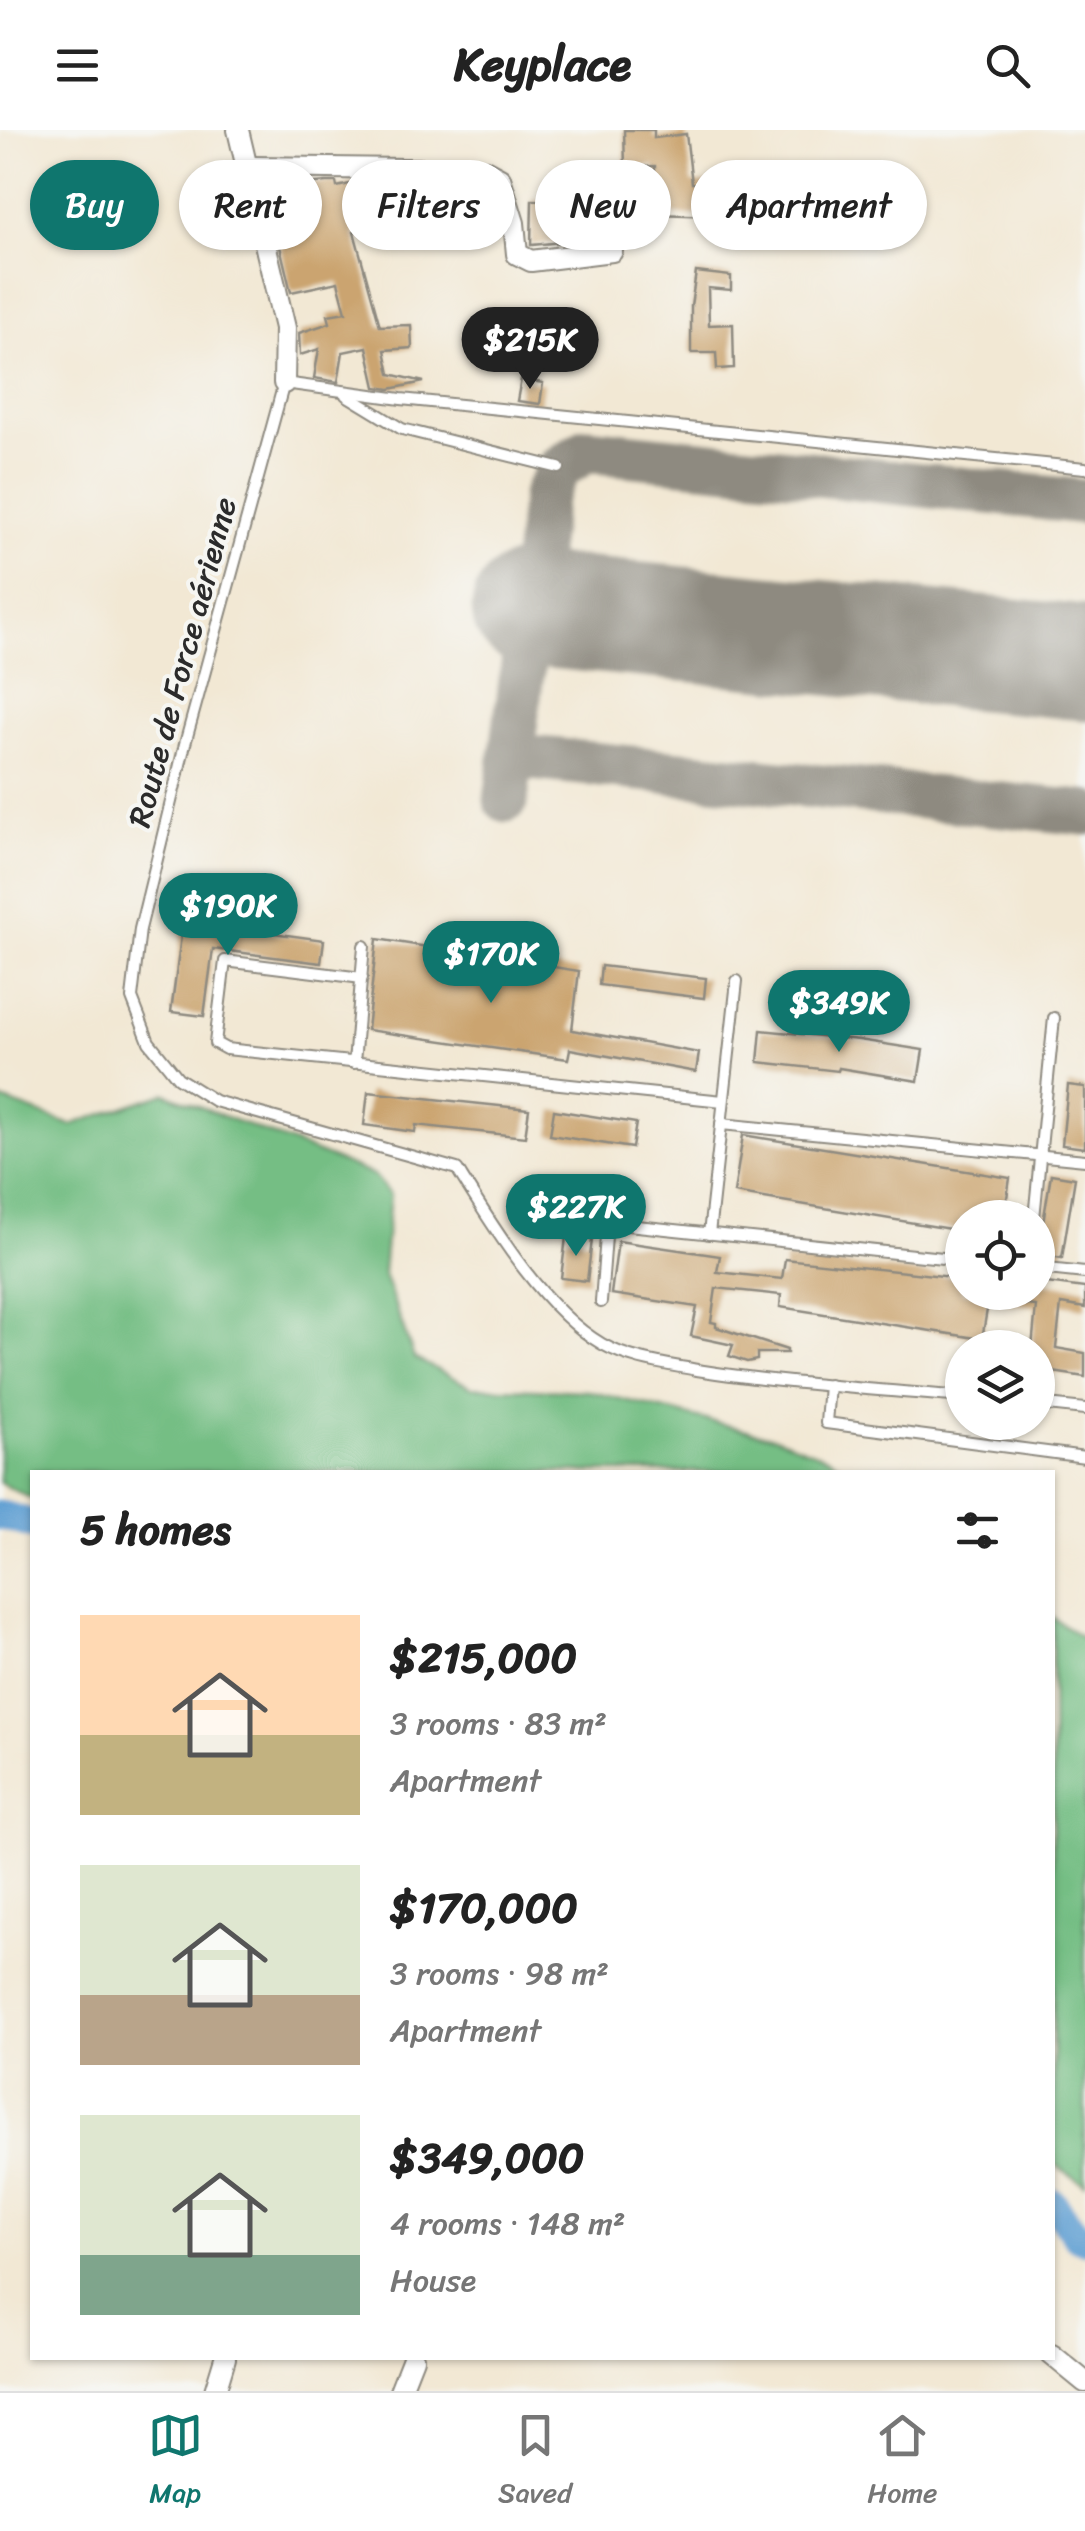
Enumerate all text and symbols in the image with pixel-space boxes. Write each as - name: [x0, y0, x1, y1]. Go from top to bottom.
- text: Keyplace: [454, 25, 631, 105]
- icon: menu: [50, 38, 105, 93]
- icon: search: [980, 38, 1035, 93]
- chip: Buy: [30, 160, 159, 250]
- chip: Rent: [179, 160, 322, 250]
- chip: Filters: [342, 160, 515, 250]
- chip: New: [535, 160, 671, 250]
- chip: Apartment: [691, 160, 927, 250]
- pin: $215K: [460, 307, 600, 392]
- text: $215K: [484, 311, 576, 368]
- street label: Route de Force aérienne: [111, 491, 254, 834]
- pin: $190K: [158, 873, 298, 958]
- text: $190K: [181, 877, 275, 934]
- pin: $170K: [421, 921, 561, 1006]
- text: $170K: [444, 925, 538, 982]
- pin: $349K: [769, 970, 909, 1055]
- text: $349K: [790, 974, 888, 1031]
- pin: $227K: [506, 1174, 646, 1259]
- text: $227K: [528, 1178, 624, 1235]
- map controls: [945, 1200, 1055, 1440]
- button: locate: [945, 1200, 1055, 1310]
- button: layers: [945, 1330, 1055, 1440]
- text: 5 homes: [80, 1493, 231, 1567]
- icon: filters: [950, 1503, 1005, 1558]
- text: $215,000: [390, 1621, 577, 1695]
- icon: home: [160, 1655, 280, 1775]
- text: 3 rooms · 83 m²: [390, 1695, 607, 1752]
- text: Apartment: [390, 1752, 541, 1809]
- text: $170,000: [390, 1871, 578, 1945]
- icon: home: [160, 1905, 280, 2025]
- text: 3 rooms · 98 m²: [390, 1945, 609, 2002]
- text: Apartment: [390, 2002, 541, 2059]
- text: $349,000: [390, 2121, 584, 2195]
- icon: home: [160, 2155, 280, 2275]
- text: 4 rooms · 148 m²: [390, 2195, 625, 2252]
- text: House: [390, 2252, 476, 2309]
- tab: Map: [148, 2408, 203, 2517]
- tab: Saved: [498, 2408, 572, 2517]
- tab: Home: [867, 2408, 937, 2517]

